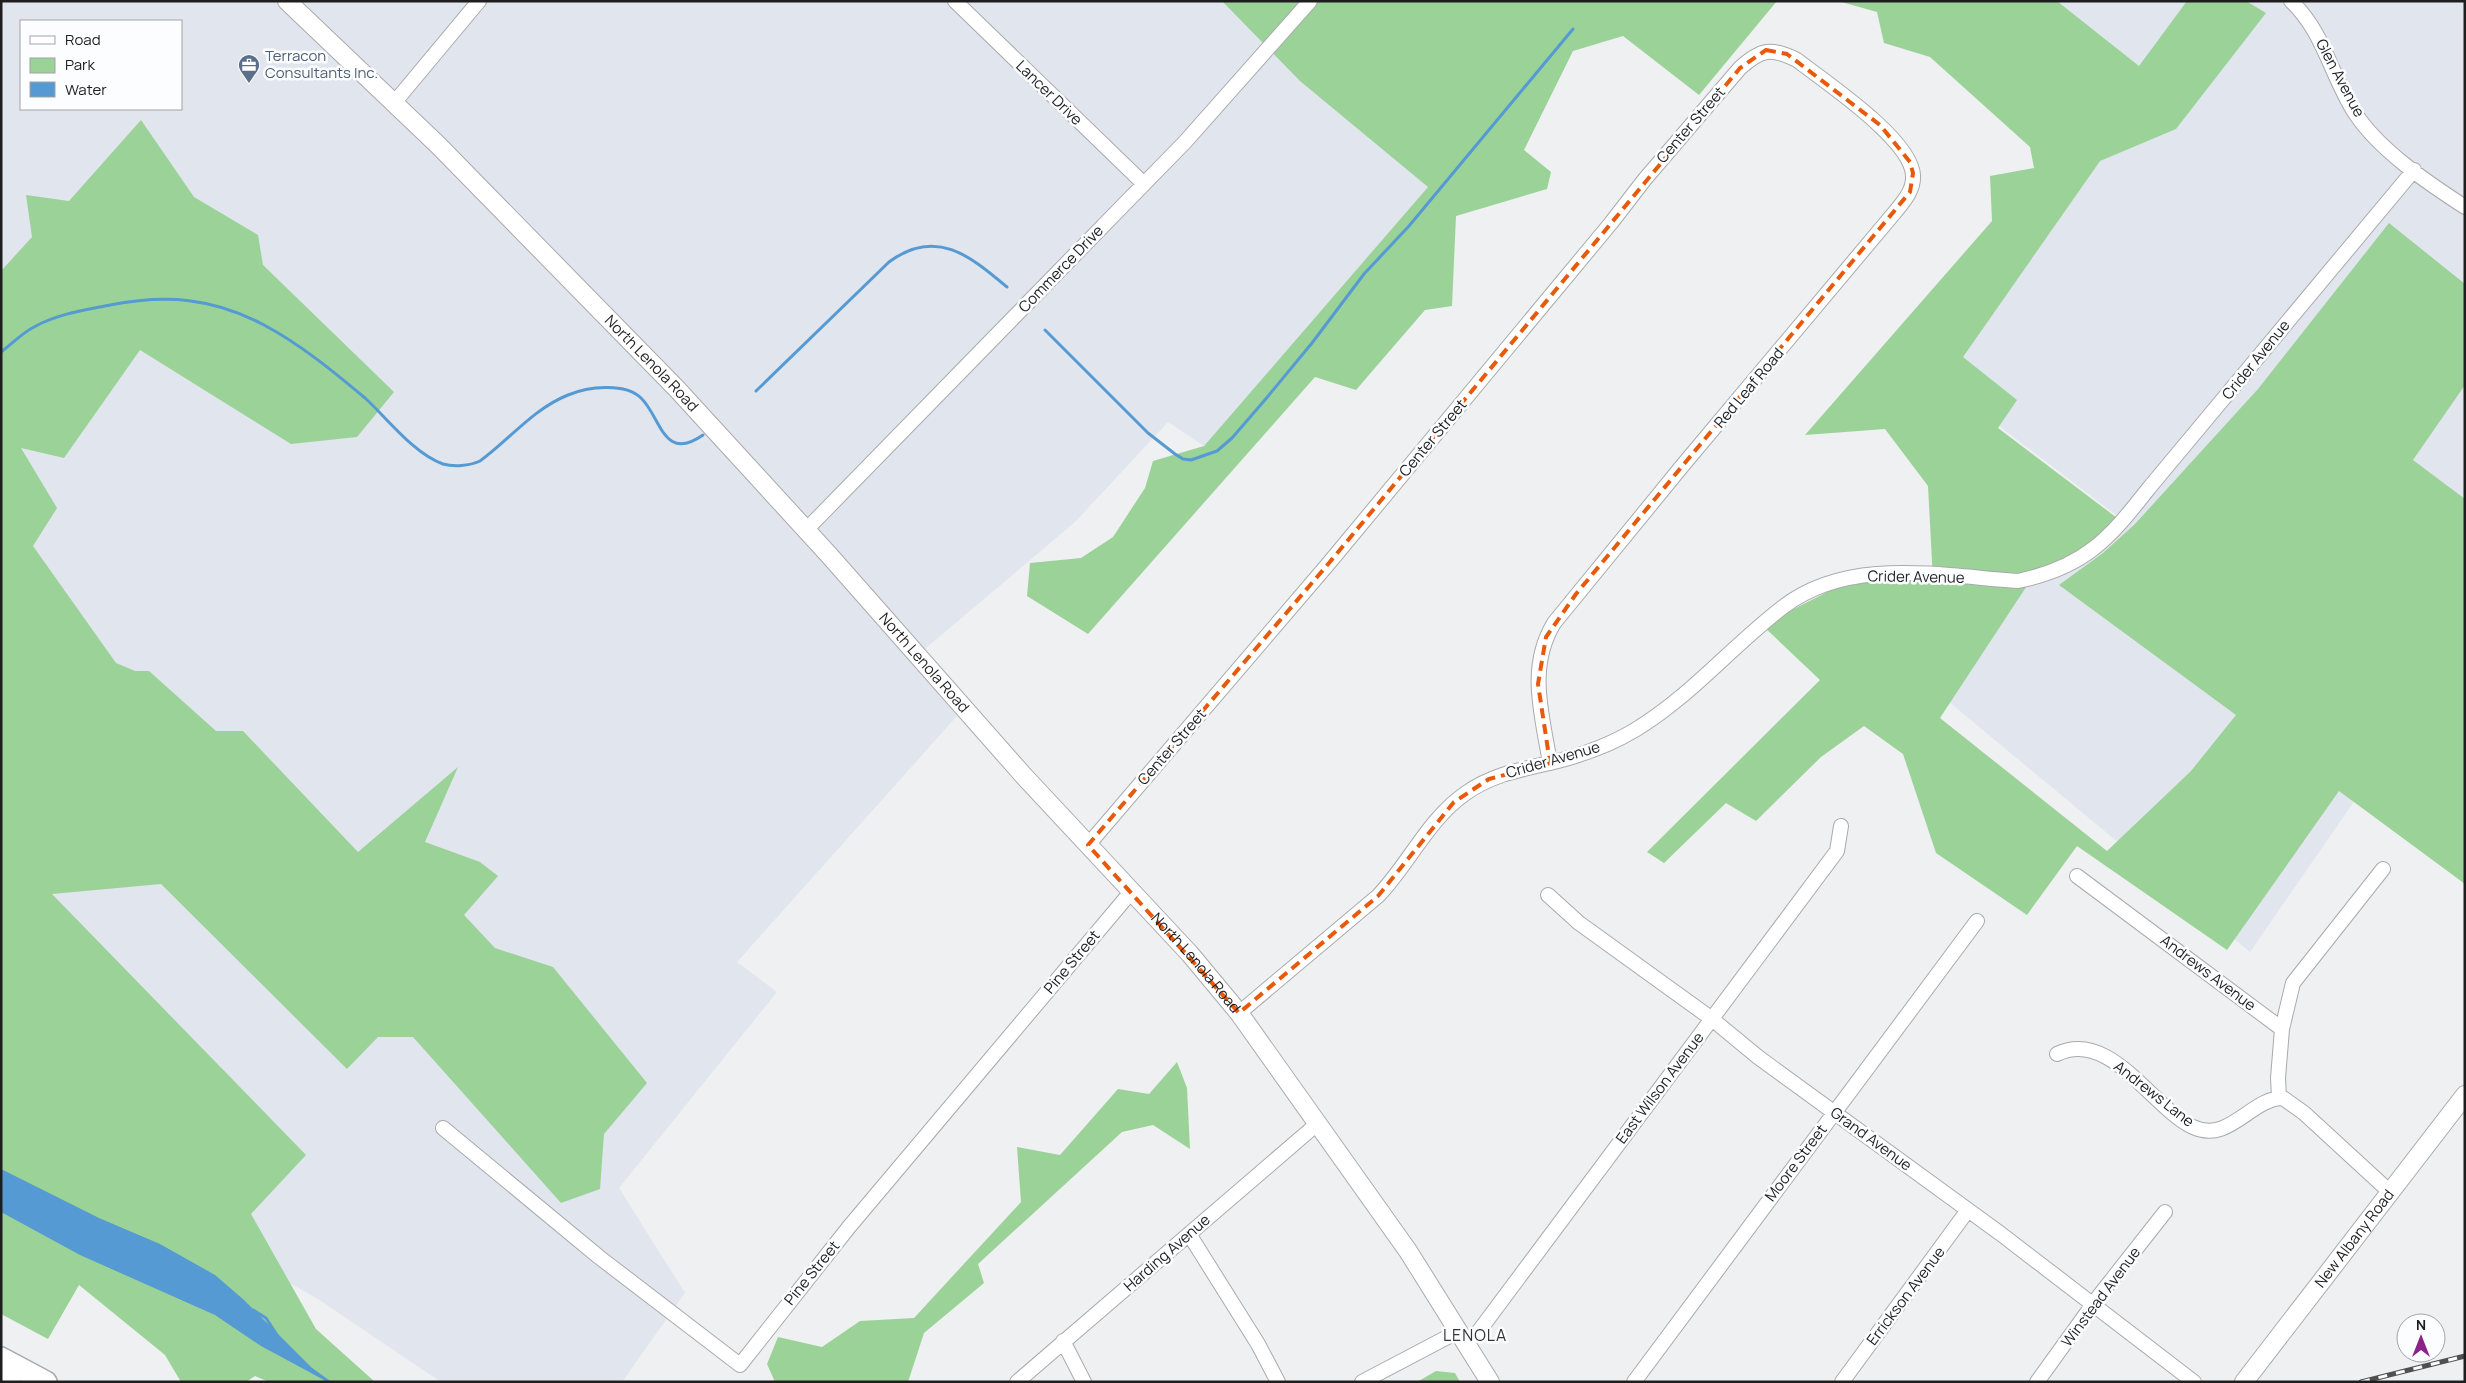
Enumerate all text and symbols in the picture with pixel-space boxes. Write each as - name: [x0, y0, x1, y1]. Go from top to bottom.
- legend: [20, 20, 182, 110]
- text: Road: [65, 29, 101, 50]
- street label: Glen Avenue: [2311, 35, 2370, 121]
- place label: Terracon Consultants Inc.: [265, 45, 378, 83]
- office icon: Terracon Consultants Inc.: [237, 53, 261, 84]
- text: Park: [65, 54, 95, 75]
- street label: Lancer Drive: [1011, 56, 1087, 130]
- text: Water: [65, 79, 107, 100]
- street label: Center Street: [1651, 82, 1730, 167]
- street label: Commerce Drive: [1014, 220, 1108, 317]
- street label: North Lenola Road: [600, 310, 704, 416]
- street label: Crider Avenue: [2217, 315, 2294, 404]
- street label: Red Leaf Road: [1709, 343, 1788, 432]
- street label: Center Street: [1394, 394, 1471, 481]
- street label: Crider Avenue: [1867, 565, 1965, 588]
- street label: North Lenola Road: [875, 608, 974, 717]
- street label: Center Street: [1132, 704, 1211, 789]
- street label: Crider Avenue: [1503, 736, 1603, 783]
- street label: North Lenola Road: [1147, 908, 1246, 1017]
- street label: Pine Street: [1039, 925, 1104, 998]
- street label: Andrews Avenue: [2156, 930, 2260, 1016]
- street label: East Wilson Avenue: [1611, 1027, 1709, 1148]
- street label: Andrews Lane: [2110, 1056, 2199, 1132]
- street label: Grand Avenue: [1826, 1102, 1917, 1175]
- street label: Moore Street: [1760, 1120, 1832, 1206]
- street label: New Albany Road: [2310, 1185, 2399, 1292]
- street label: Harding Avenue: [1119, 1209, 1215, 1296]
- street label: Pine Street: [779, 1236, 844, 1309]
- street label: Errickson Avenue: [1862, 1242, 1950, 1349]
- street label: Winstead Avenue: [2056, 1242, 2145, 1351]
- north arrow: [2396, 1313, 2446, 1363]
- text: N: [2416, 1315, 2426, 1334]
- district label: LENOLA: [1443, 1324, 1507, 1346]

